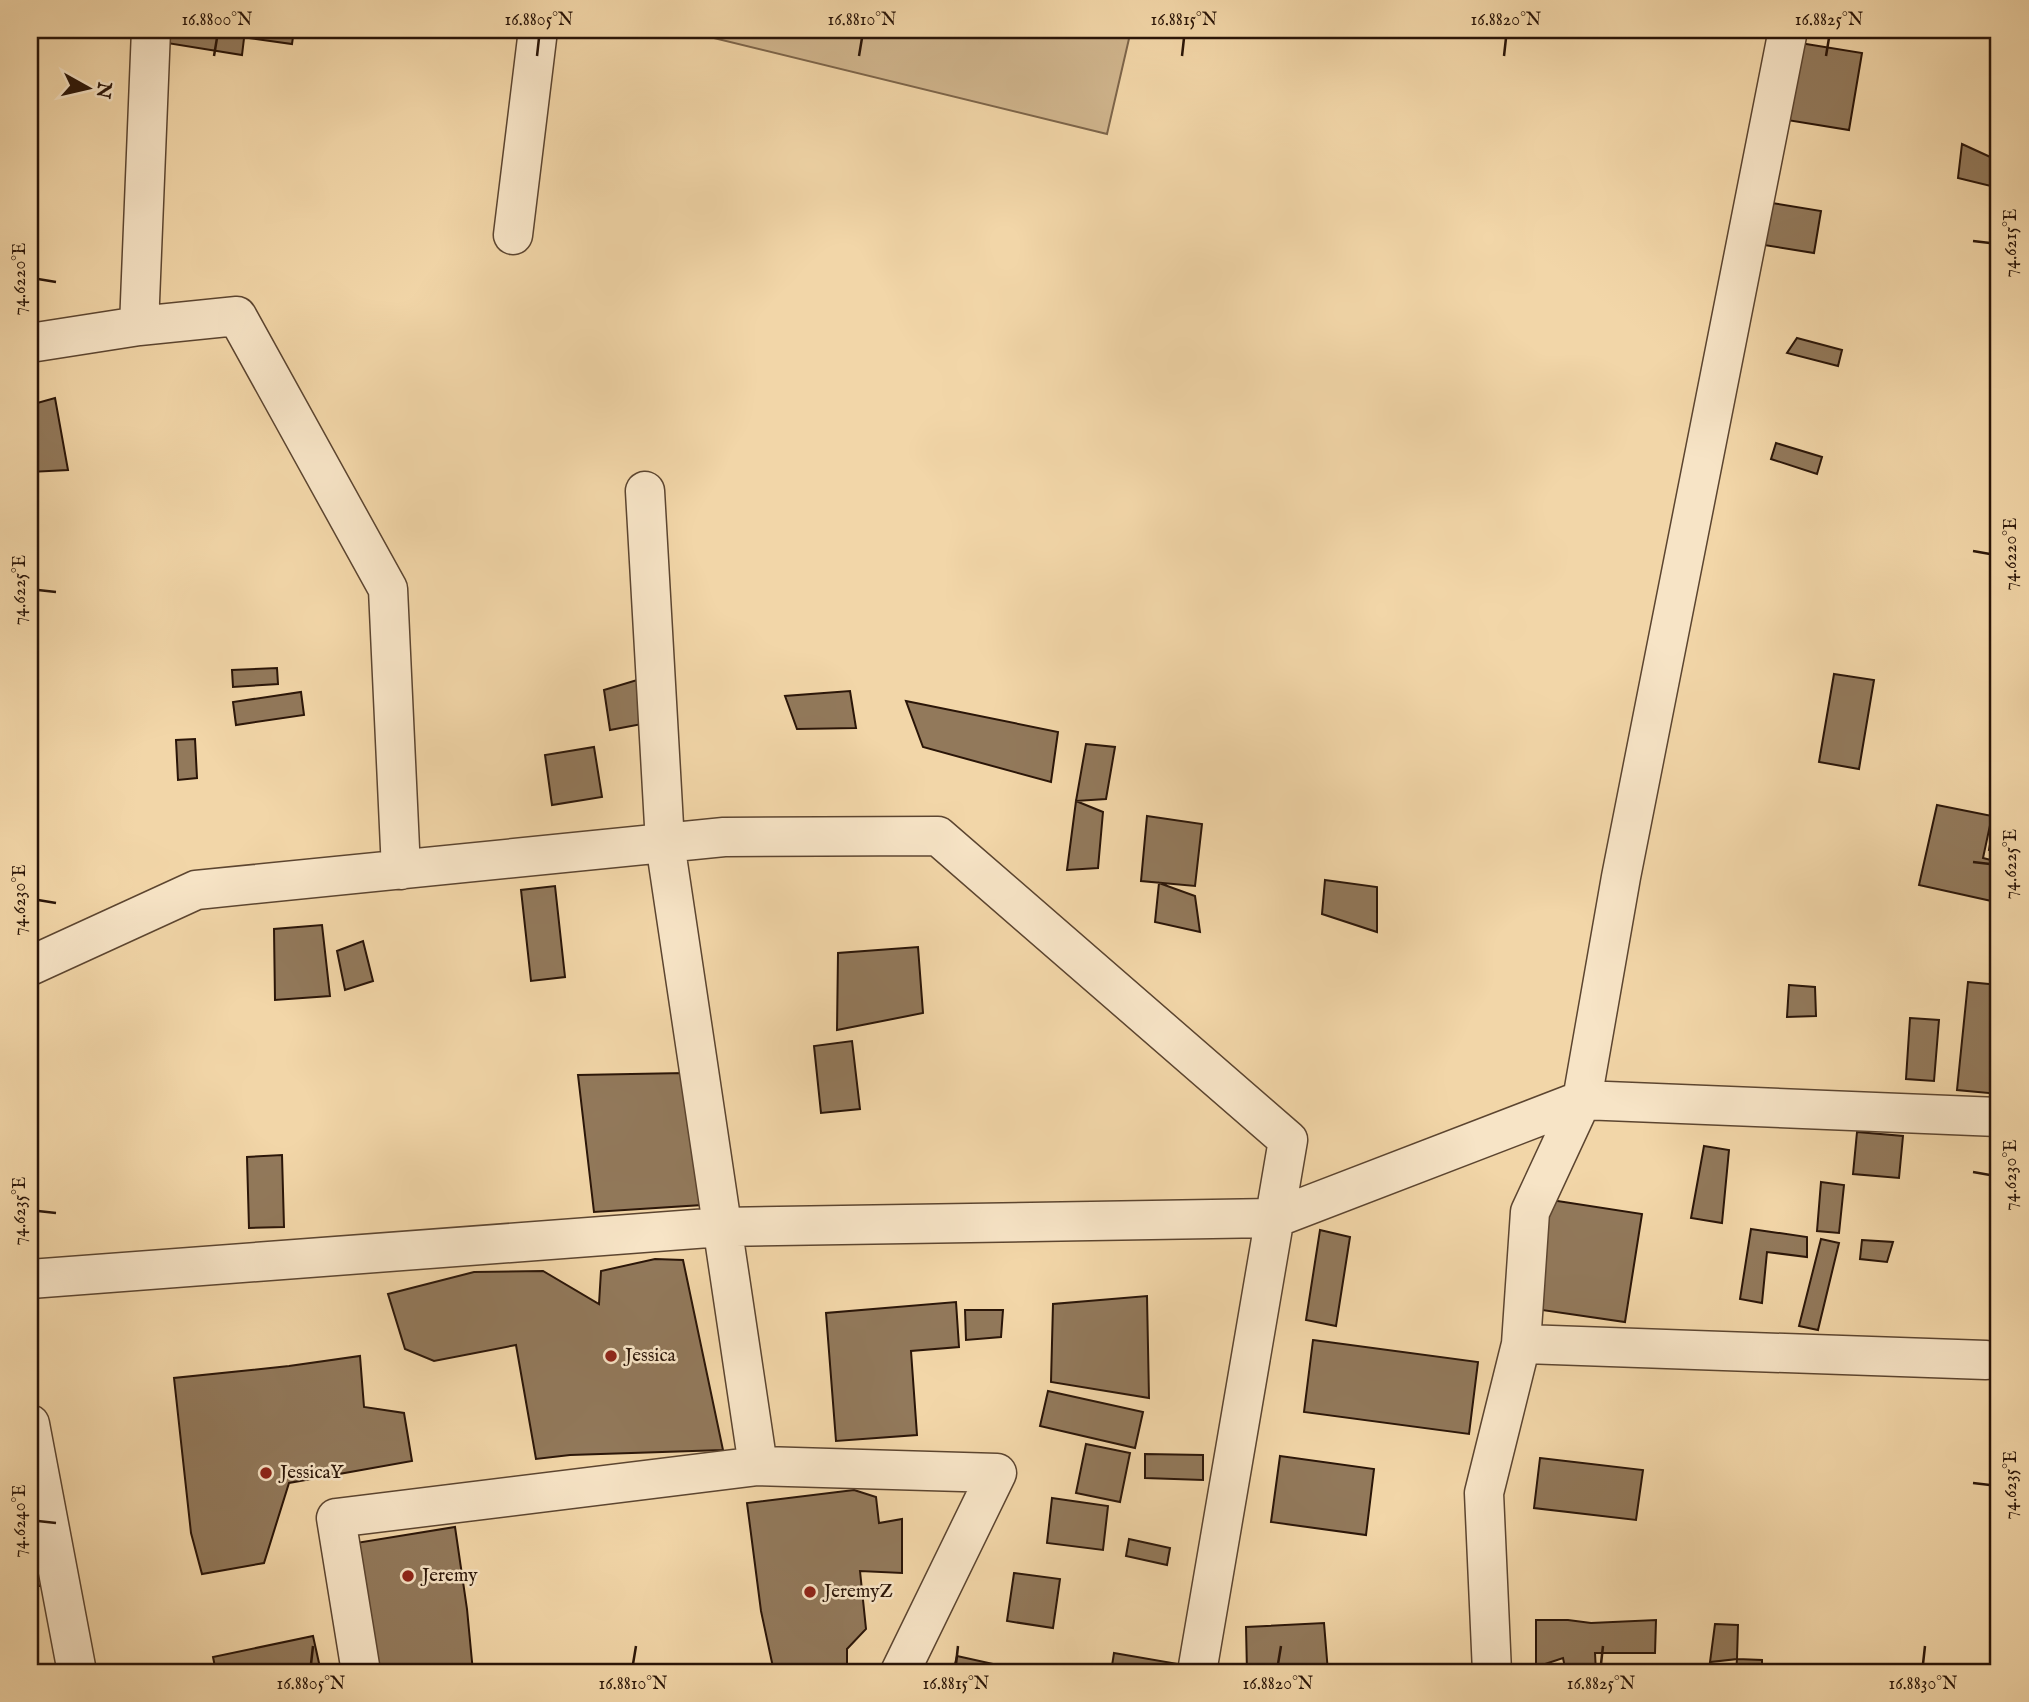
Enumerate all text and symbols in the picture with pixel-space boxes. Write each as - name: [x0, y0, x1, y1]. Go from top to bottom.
- text: 16.8800°N: [181, 9, 253, 32]
- text: 16.8805°N: [505, 9, 574, 32]
- text: 16.8810°N: [827, 9, 897, 32]
- text: 16.8815°N: [1151, 9, 1218, 32]
- text: 16.8820°N: [1471, 9, 1542, 32]
- text: 16.8825°N: [1795, 9, 1864, 32]
- north arrow: [52, 52, 122, 122]
- text: N: [90, 79, 116, 100]
- text: 74.6215°E: [2000, 209, 2023, 277]
- text: 74.6220°E: [9, 243, 32, 315]
- text: 74.6220°E: [2000, 518, 2023, 590]
- text: 74.6225°E: [9, 555, 32, 625]
- text: 74.6225°E: [2000, 829, 2023, 899]
- text: 74.6230°E: [9, 864, 32, 936]
- text: 74.6230°E: [2000, 1139, 2023, 1211]
- text: 74.6235°E: [9, 1177, 32, 1245]
- place label: Jessica: [623, 1344, 677, 1368]
- marker: Jessica: [603, 1348, 619, 1364]
- text: 74.6235°E: [2000, 1451, 2023, 1519]
- place label: JessicaY: [278, 1461, 344, 1485]
- marker: JessicaY: [258, 1465, 274, 1481]
- text: 74.6240°E: [9, 1484, 32, 1558]
- place label: Jeremy: [420, 1564, 478, 1588]
- marker: Jeremy: [400, 1568, 416, 1584]
- place label: JeremyZ: [822, 1580, 893, 1604]
- marker: JeremyZ: [802, 1584, 818, 1600]
- text: 16.8805°N: [277, 1673, 346, 1696]
- text: 16.8810°N: [598, 1673, 668, 1696]
- text: 16.8815°N: [923, 1673, 990, 1696]
- text: 16.8820°N: [1243, 1673, 1314, 1696]
- text: 16.8825°N: [1567, 1673, 1636, 1696]
- text: 16.8830°N: [1888, 1673, 1958, 1696]

